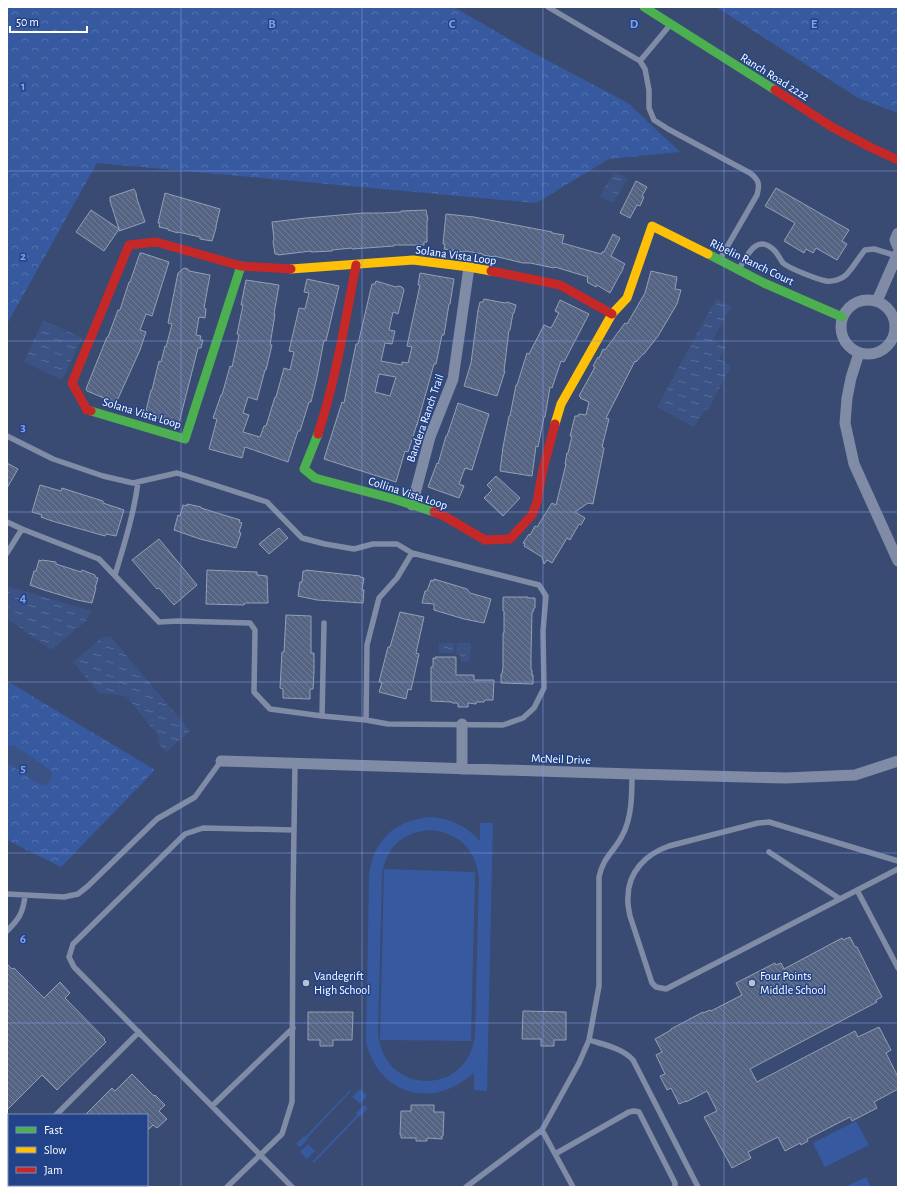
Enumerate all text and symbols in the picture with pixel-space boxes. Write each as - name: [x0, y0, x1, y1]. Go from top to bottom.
- scale bar: [10, 8, 87, 34]
- text: 50 m: [16, 16, 39, 28]
- text: B: [268, 18, 276, 31]
- text: C: [449, 18, 456, 31]
- text: D: [630, 18, 639, 31]
- text: E: [811, 18, 818, 31]
- street label: Ranch Road 2222: [739, 51, 812, 103]
- text: 1: [21, 80, 25, 93]
- street label: Ribelin Ranch Court: [708, 236, 796, 288]
- street label: Solana Vista Loop: [415, 243, 497, 267]
- text: 2: [20, 250, 26, 263]
- street label: Bandera Ranch Trail: [404, 372, 446, 464]
- street label: Solana Vista Loop: [101, 395, 183, 431]
- text: 3: [20, 421, 26, 434]
- street label: Collina Vista Loop: [367, 475, 449, 511]
- text: 4: [20, 592, 27, 605]
- street label: McNeil Drive: [531, 752, 591, 766]
- text: 5: [20, 762, 26, 775]
- text: 6: [20, 933, 26, 946]
- place label: Vandegrift High School: [314, 970, 370, 996]
- place label: Four Points Middle School: [760, 970, 826, 996]
- marker: Vandegrift High School: [301, 978, 311, 988]
- marker: Four Points Middle School: [747, 978, 757, 988]
- legend: [8, 1114, 148, 1186]
- text: Fast: [44, 1124, 63, 1136]
- text: Slow: [44, 1144, 66, 1156]
- text: Jam: [44, 1164, 63, 1176]

